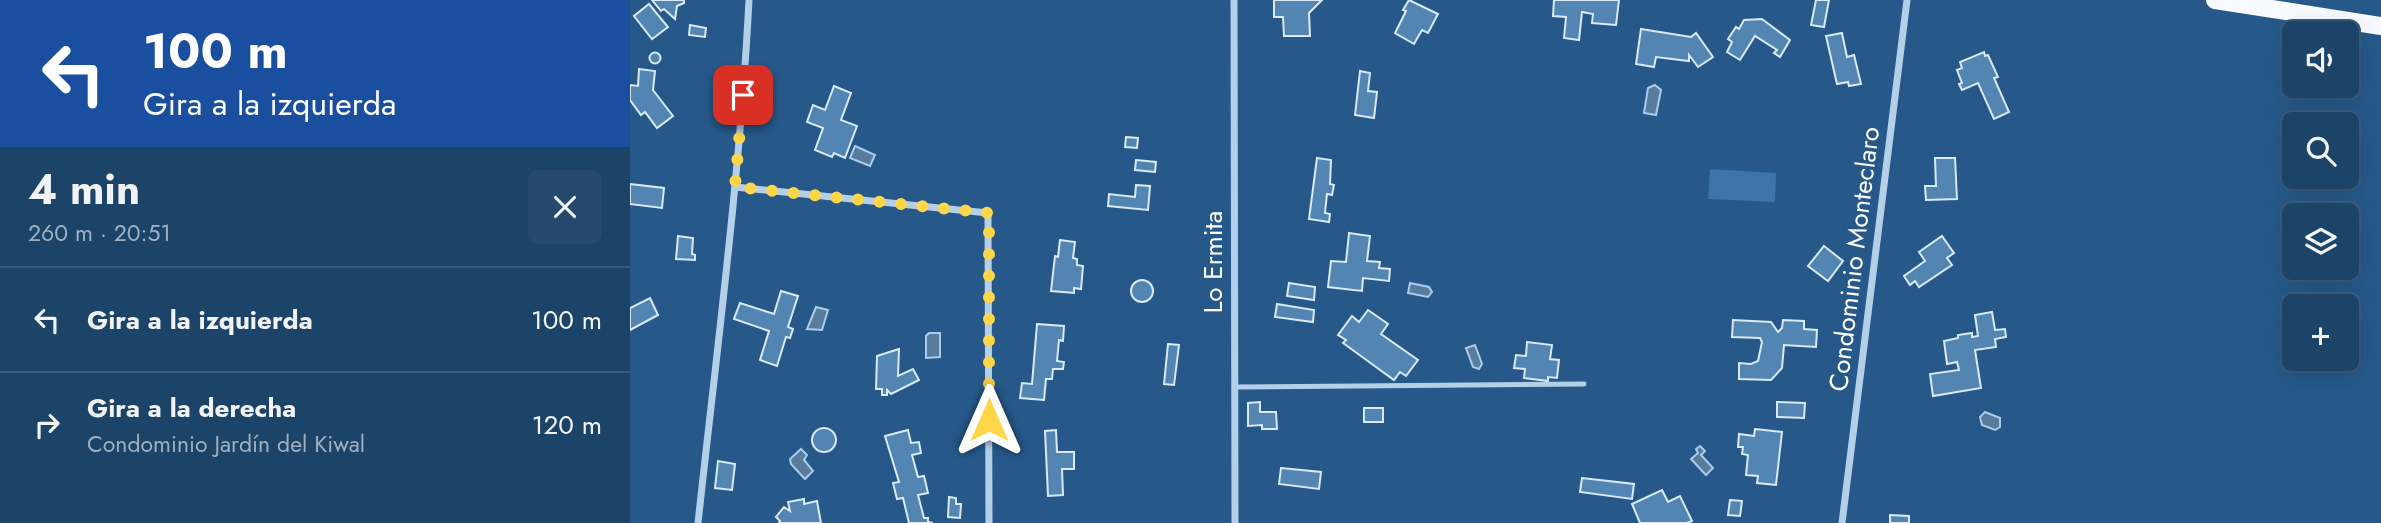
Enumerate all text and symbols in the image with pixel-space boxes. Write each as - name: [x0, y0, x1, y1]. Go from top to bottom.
- text: 100 m: [143, 16, 288, 86]
- map controls: [2282, 21, 2359, 371]
- button: sound: [2282, 21, 2359, 98]
- icon: left: [28, 28, 119, 119]
- pin: [713, 65, 773, 125]
- icon: arrive: [724, 76, 762, 114]
- text: Gira a la izquierda: [143, 81, 396, 127]
- button: search: [2282, 112, 2359, 189]
- street label: Condominio Monteclaro: [1819, 125, 1889, 393]
- text: 4 min: [28, 159, 140, 220]
- button: close: [528, 170, 602, 244]
- button: layers: [2282, 203, 2359, 280]
- street label: Lo Ermita: [1194, 211, 1232, 313]
- text: 260 m · 20:51: [28, 216, 171, 250]
- button: +: [2282, 294, 2359, 371]
- icon: left: [28, 301, 66, 339]
- text: Gira a la izquierda: [87, 301, 313, 339]
- text: 100 m: [531, 301, 602, 339]
- position arrow: [952, 383, 1026, 457]
- text: Gira a la derecha: [87, 389, 296, 427]
- icon: right: [28, 406, 66, 444]
- text: 120 m: [532, 406, 602, 444]
- text: Condominio Jardín del Kiwal: [87, 427, 365, 461]

